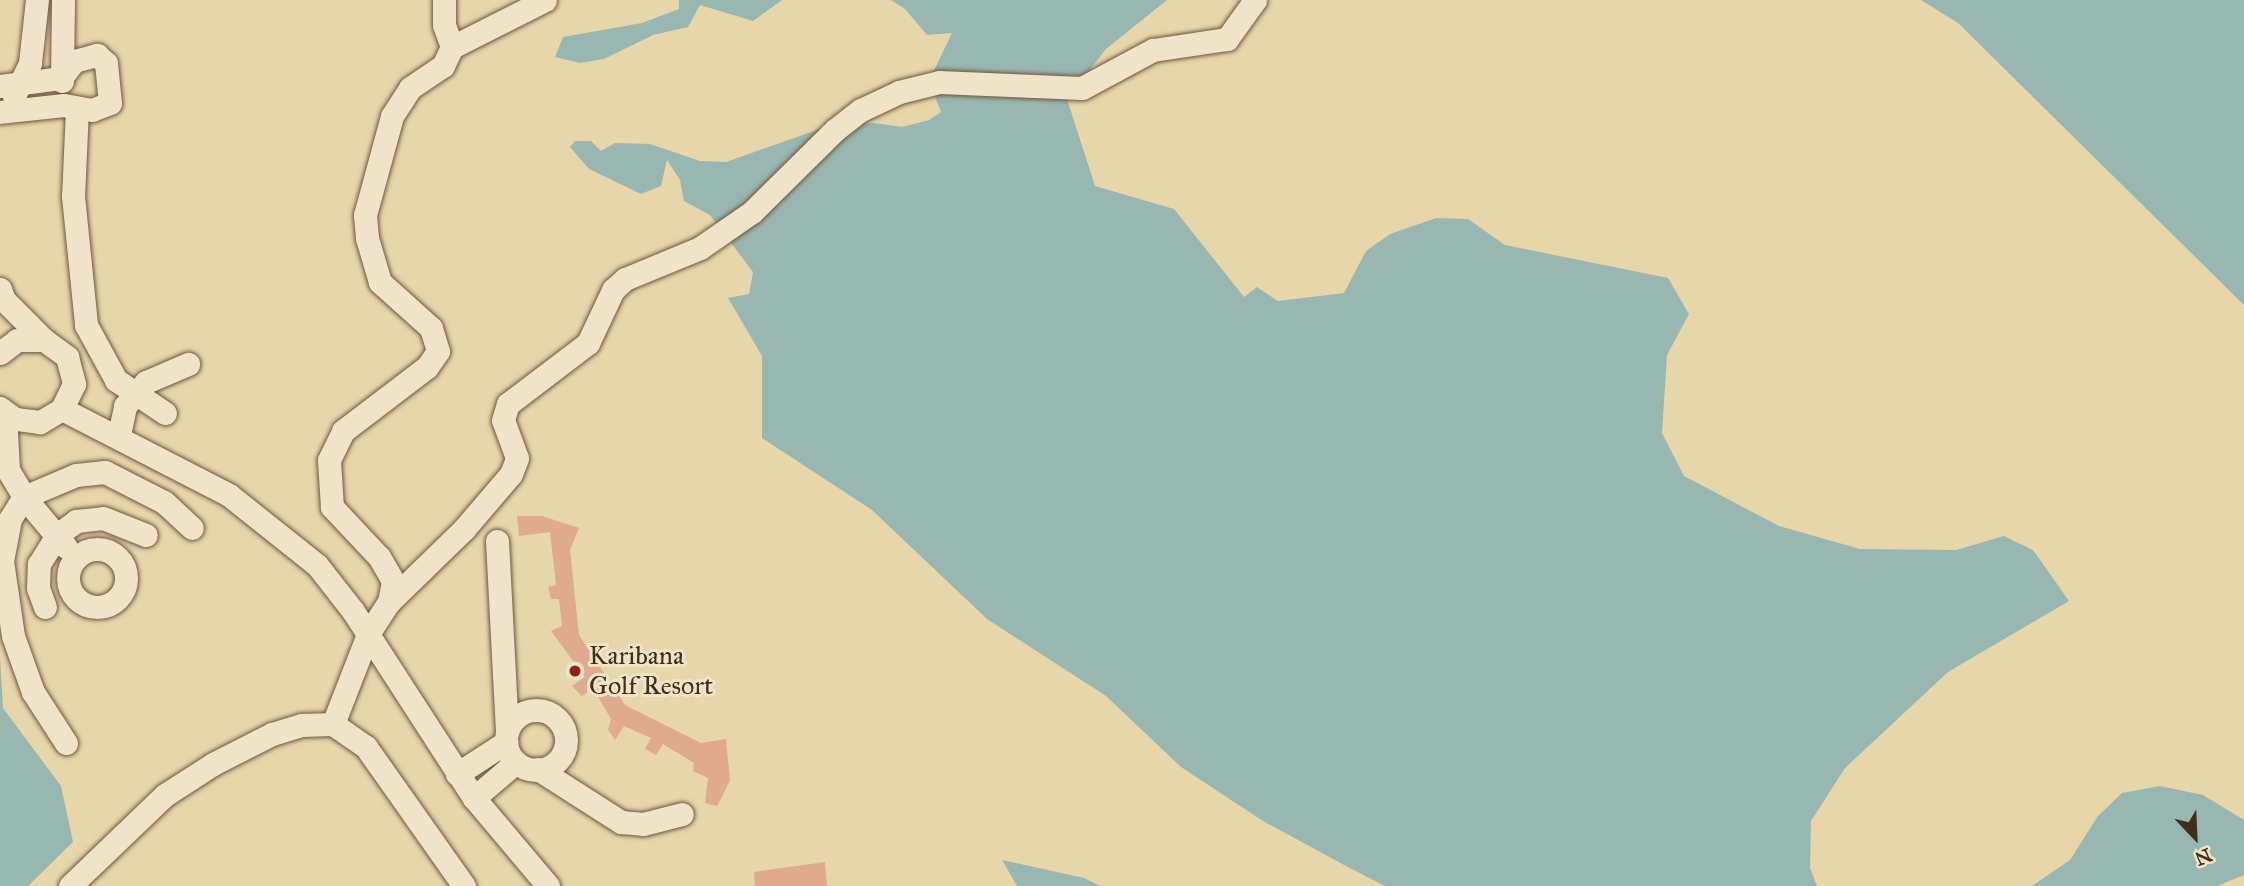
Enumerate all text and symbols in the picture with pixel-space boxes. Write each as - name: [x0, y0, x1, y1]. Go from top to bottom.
- place label: Karibana Golf Resort: [589, 640, 713, 702]
- marker: Karibana Golf Resort: [567, 663, 583, 679]
- north arrow: [2160, 802, 2230, 872]
- text: N: [2191, 843, 2215, 871]

